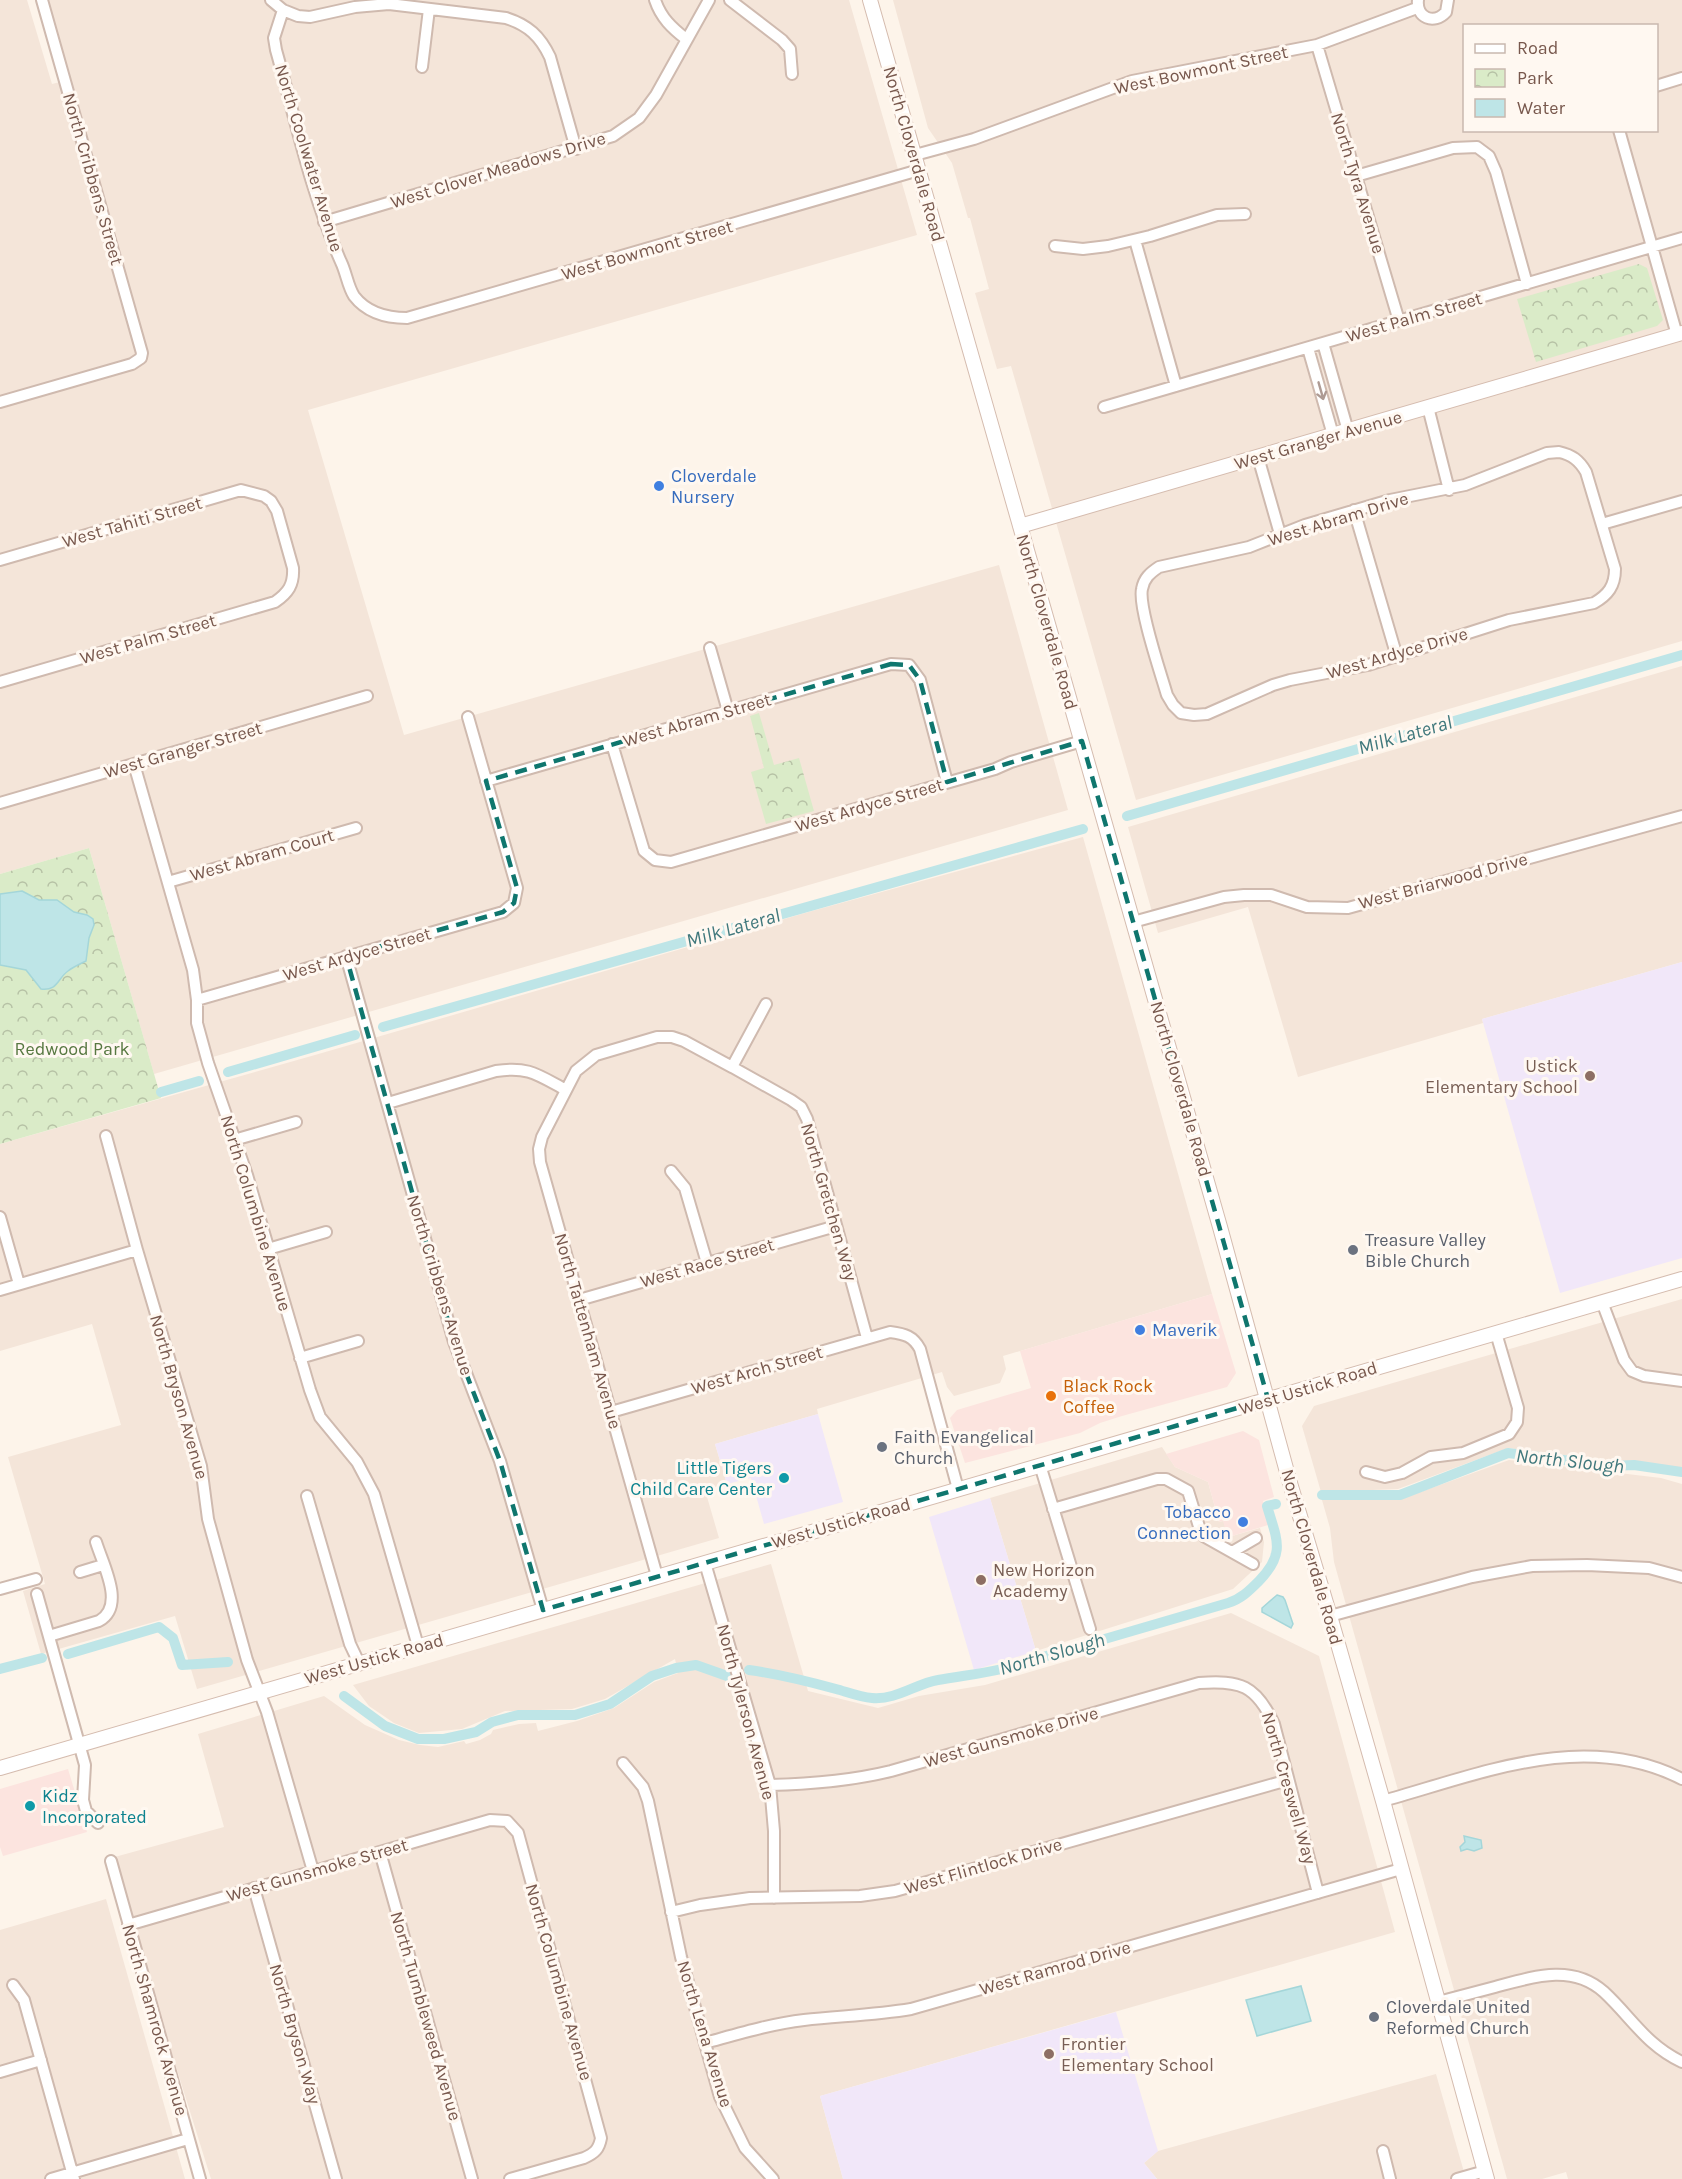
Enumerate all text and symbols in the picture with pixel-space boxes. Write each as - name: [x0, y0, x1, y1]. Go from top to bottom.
- legend: [1463, 24, 1658, 132]
- text: Road: [1517, 37, 1558, 59]
- street label: West Bowmont Street: [1112, 41, 1290, 99]
- street label: North Coolwater Avenue: [270, 61, 348, 255]
- street label: North Cloverdale Road: [878, 64, 950, 244]
- text: Park: [1517, 67, 1554, 89]
- street label: North Cribbens Street: [58, 90, 128, 268]
- text: Water: [1517, 97, 1565, 119]
- street label: North Tyra Avenue: [1326, 110, 1390, 256]
- street label: West Clover Meadows Drive: [388, 127, 608, 213]
- street label: West Bowmont Street: [559, 215, 735, 285]
- street label: West Palm Street: [1343, 287, 1485, 347]
- one-way arrow: [1316, 381, 1327, 400]
- street label: West Granger Avenue: [1232, 406, 1404, 474]
- place label: Cloverdale Nursery: [671, 465, 757, 508]
- marker: Cloverdale Nursery: [652, 479, 666, 493]
- street label: West Abram Drive: [1265, 487, 1411, 551]
- street label: West Tahiti Street: [59, 491, 205, 553]
- street label: North Cloverdale Road: [1011, 532, 1083, 712]
- street label: West Palm Street: [77, 609, 219, 669]
- street label: West Ardyce Drive: [1324, 622, 1470, 684]
- street label: West Abram Street: [620, 688, 774, 752]
- water label: Milk Lateral: [1355, 711, 1455, 759]
- street label: West Granger Street: [101, 717, 265, 783]
- street label: West Ardyce Street: [792, 773, 946, 837]
- street label: West Abram Court: [187, 824, 337, 886]
- street label: West Briarwood Drive: [1356, 848, 1530, 914]
- water label: Milk Lateral: [683, 904, 783, 952]
- street label: West Ardyce Street: [280, 922, 434, 986]
- street label: North Cloverdale Road: [1145, 999, 1217, 1179]
- park label: Redwood Park: [14, 1038, 130, 1060]
- place label: Ustick Elementary School: [1425, 1055, 1578, 1098]
- marker: Ustick Elementary School: [1583, 1069, 1597, 1083]
- street label: North Columbine Avenue: [216, 1112, 296, 1314]
- street label: North Gretchen Way: [796, 1121, 862, 1284]
- street label: North Cribbens Avenue: [402, 1192, 478, 1378]
- place label: Treasure Valley Bible Church: [1365, 1229, 1487, 1272]
- street label: North Tattenham Avenue: [549, 1231, 627, 1431]
- street label: West Race Street: [637, 1233, 777, 1293]
- marker: Treasure Valley Bible Church: [1346, 1243, 1360, 1257]
- street label: North Bryson Avenue: [145, 1312, 213, 1482]
- place label: Maverik: [1152, 1319, 1217, 1341]
- marker: Maverik: [1133, 1323, 1147, 1337]
- street label: West Arch Street: [689, 1341, 826, 1399]
- street label: West Ustick Road: [1236, 1356, 1380, 1420]
- place label: Black Rock Coffee: [1063, 1375, 1153, 1418]
- marker: Black Rock Coffee: [1044, 1389, 1058, 1403]
- place label: Faith Evangelical Church: [894, 1426, 1034, 1469]
- marker: Faith Evangelical Church: [875, 1440, 889, 1454]
- water label: North Slough: [1515, 1444, 1625, 1478]
- place label: Little Tigers Child Care Center: [630, 1457, 772, 1500]
- street label: North Cloverdale Road: [1276, 1467, 1348, 1647]
- marker: Little Tigers Child Care Center: [777, 1471, 791, 1485]
- street label: West Ustick Road: [769, 1493, 913, 1553]
- place label: Tobacco Connection: [1137, 1501, 1231, 1544]
- marker: Tobacco Connection: [1236, 1515, 1250, 1529]
- place label: New Horizon Academy: [993, 1559, 1095, 1602]
- marker: New Horizon Academy: [974, 1573, 988, 1587]
- street label: North Tylerson Avenue: [712, 1622, 780, 1802]
- water label: North Slough: [997, 1628, 1107, 1680]
- street label: West Ustick Road: [302, 1629, 446, 1689]
- street label: West Gunsmoke Drive: [921, 1702, 1101, 1772]
- street label: North Creswell Way: [1257, 1709, 1321, 1867]
- place label: Kidz Incorporated: [42, 1785, 147, 1828]
- marker: Kidz Incorporated: [23, 1799, 37, 1813]
- street label: West Gunsmoke Street: [224, 1833, 411, 1906]
- street label: West Flintlock Drive: [901, 1833, 1065, 1899]
- street label: North Columbine Avenue: [520, 1881, 598, 2083]
- street label: North Tumbleweed Avenue: [386, 1909, 466, 2123]
- street label: North Shamrock Avenue: [117, 1922, 193, 2118]
- street label: West Ramrod Drive: [977, 1936, 1133, 2000]
- street label: North Lena Avenue: [672, 1958, 738, 2110]
- street label: North Bryson Way: [264, 1961, 326, 2107]
- place label: Cloverdale United Reformed Church: [1386, 1996, 1531, 2039]
- marker: Cloverdale United Reformed Church: [1367, 2010, 1381, 2024]
- place label: Frontier Elementary School: [1061, 2033, 1214, 2076]
- marker: Frontier Elementary School: [1042, 2047, 1056, 2061]

